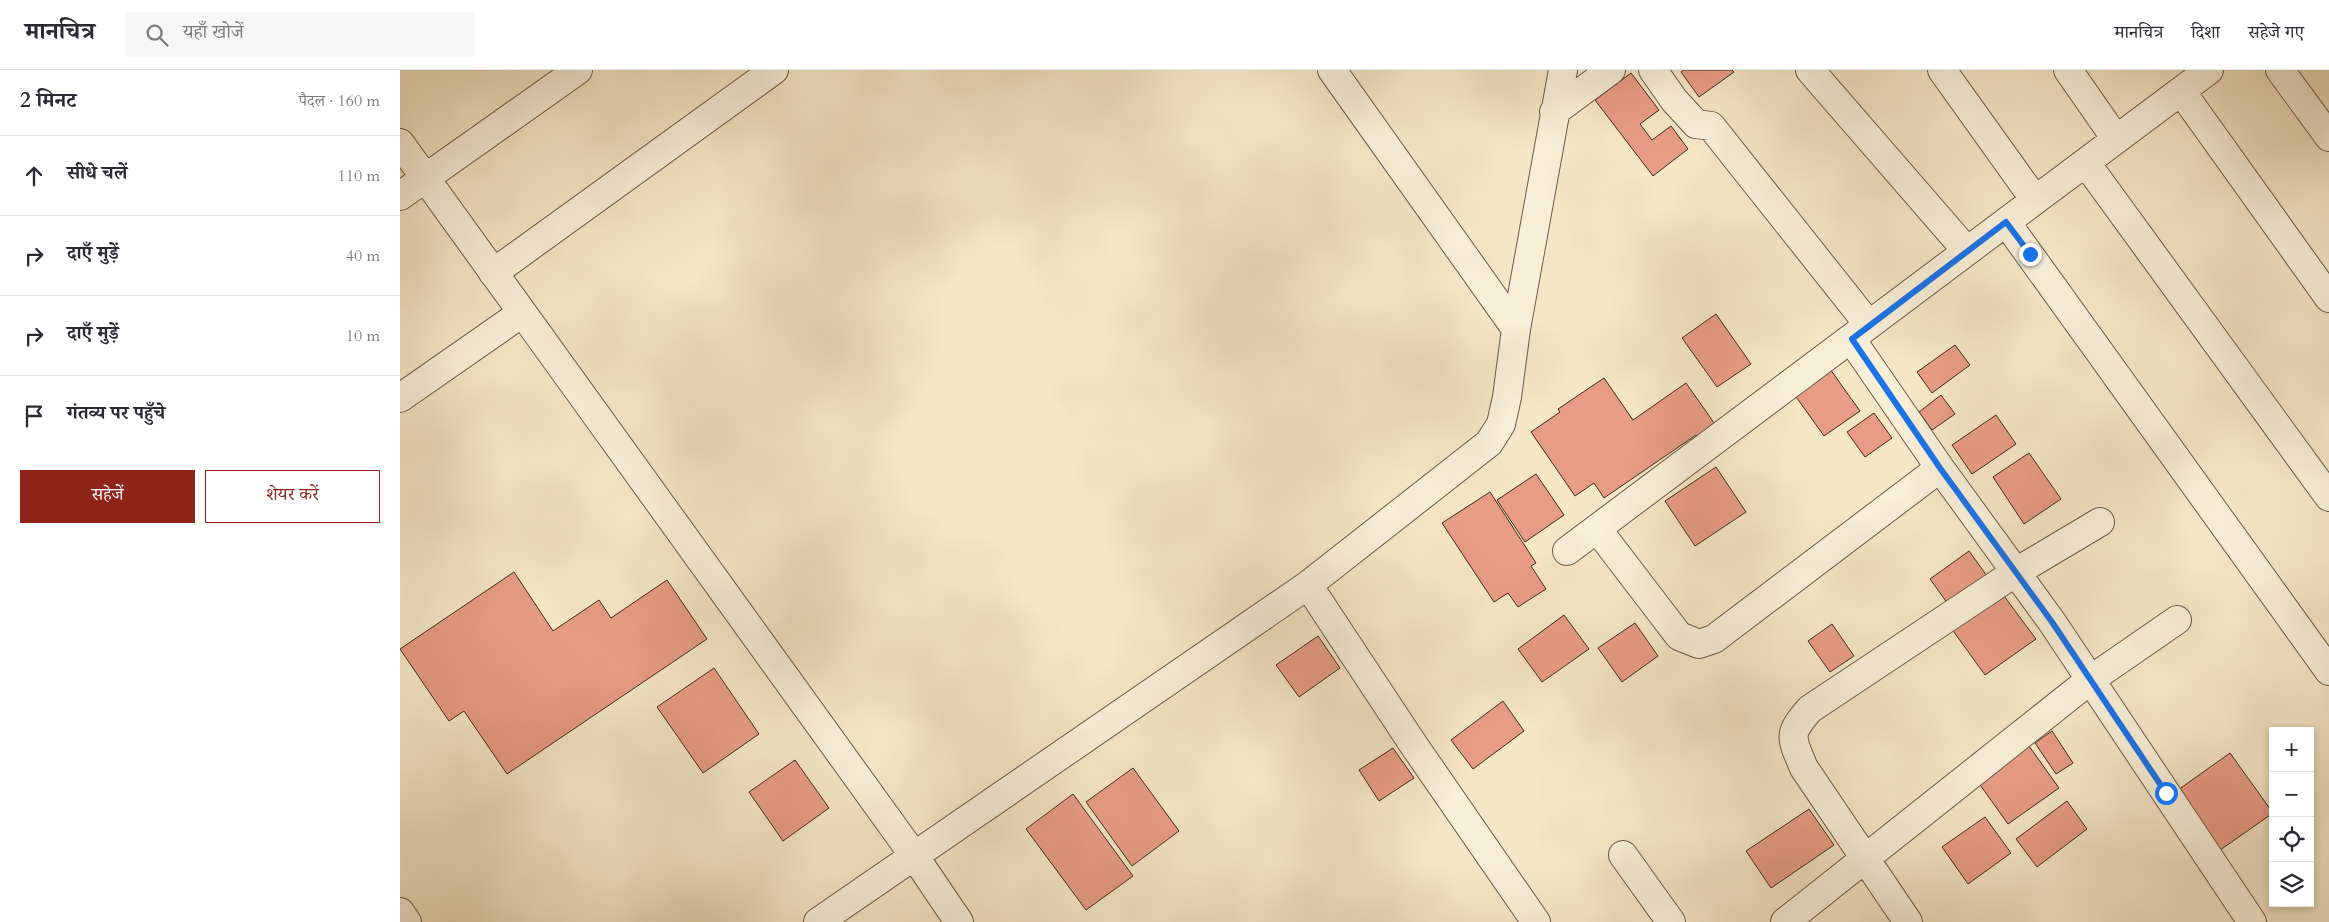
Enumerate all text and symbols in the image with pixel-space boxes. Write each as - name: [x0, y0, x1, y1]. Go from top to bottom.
- search box: [125, 12, 475, 57]
- text: मानचित्र: [25, 15, 95, 48]
- text: यहाँ खोजें: [183, 19, 244, 45]
- text: मानचित्र: [2115, 20, 2163, 45]
- text: दिशा: [2191, 20, 2220, 45]
- text: सहेजे गए: [2248, 20, 2304, 45]
- icon: search: [143, 21, 171, 49]
- text: 2 मिनट: [20, 86, 76, 115]
- text: पैदल · 160 m: [299, 90, 380, 112]
- text: सीधे चलें: [67, 160, 127, 186]
- icon: ahead: [20, 162, 48, 190]
- text: 110 m: [338, 165, 380, 187]
- text: दाएँ मुड़ें: [67, 240, 119, 266]
- icon: right: [20, 242, 48, 270]
- route end: [2019, 243, 2042, 266]
- text: 40 m: [346, 245, 380, 267]
- text: दाएँ मुड़ें: [67, 320, 119, 346]
- icon: right: [20, 322, 48, 350]
- text: 10 m: [346, 325, 380, 347]
- text: गंतव्य पर पहुँचे: [67, 400, 165, 426]
- icon: arrive: [20, 402, 48, 430]
- button: सहेजें: [20, 470, 195, 523]
- button: शेयर करें: [205, 470, 380, 523]
- map controls: [2269, 727, 2314, 907]
- button: +: [2269, 727, 2314, 772]
- button: −: [2269, 772, 2314, 817]
- route start: [2155, 782, 2178, 805]
- button: locate: [2269, 817, 2314, 862]
- button: layers: [2269, 862, 2314, 907]

